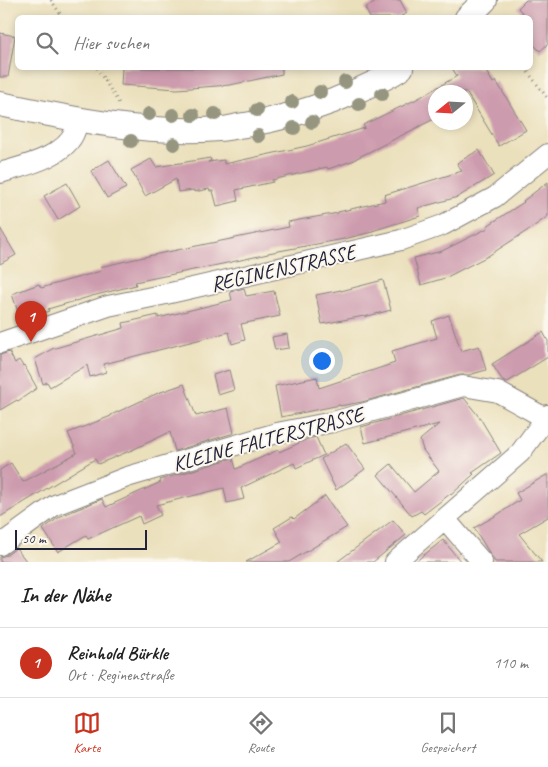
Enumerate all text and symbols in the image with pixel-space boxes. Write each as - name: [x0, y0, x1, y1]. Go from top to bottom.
- search box: [15, 15, 533, 70]
- icon: search: [33, 29, 61, 57]
- text: Hier suchen: [73, 31, 149, 55]
- north arrow: [428, 85, 473, 130]
- street label: REGINENSTRASSE: [208, 238, 360, 297]
- pin: 1: [15, 301, 47, 342]
- your location: [309, 348, 335, 374]
- street label: KLEINE FALTERSTRASSE: [170, 400, 369, 477]
- scale bar: [15, 527, 148, 550]
- text: 50 m: [22, 530, 46, 547]
- text: In der Nähe: [20, 582, 110, 608]
- text: Reinhold Bürkle: [67, 641, 168, 665]
- text: 1: [32, 653, 40, 673]
- text: 110 m: [494, 653, 528, 673]
- text: Ort · Reginenstraße: [67, 665, 174, 685]
- tab: Karte: [73, 709, 101, 756]
- tab: Route: [247, 709, 275, 756]
- tab: Gespeichert: [421, 709, 475, 756]

